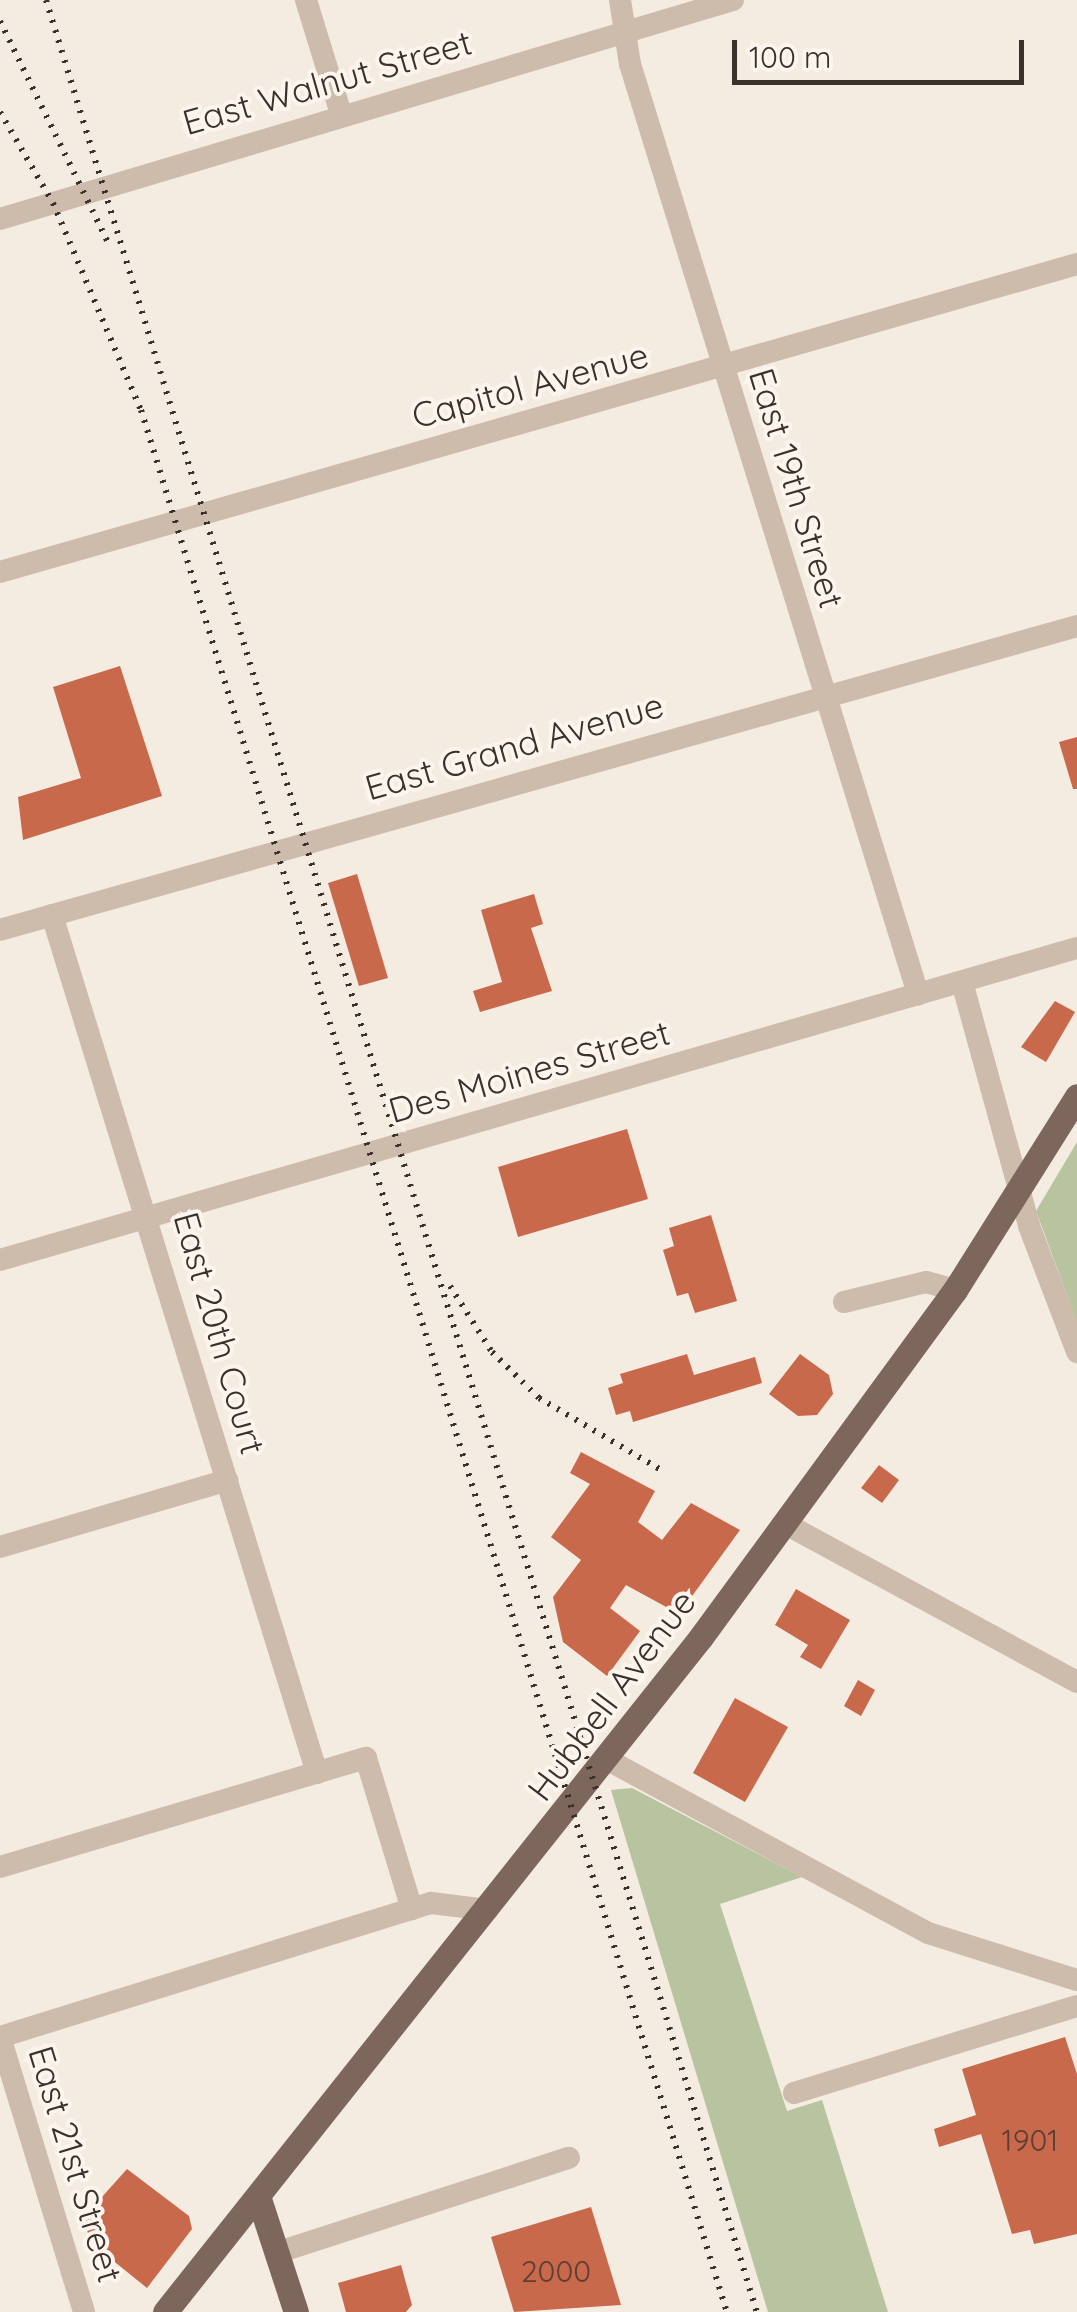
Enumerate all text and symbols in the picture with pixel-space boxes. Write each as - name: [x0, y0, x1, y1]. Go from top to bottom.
- scale bar: [737, 20, 1030, 82]
- street label: East Walnut Street: [178, 21, 476, 143]
- text: 100 m: [749, 38, 831, 76]
- street label: Capitol Avenue: [407, 333, 653, 437]
- street label: East 19th Street: [741, 363, 853, 613]
- street label: East Grand Avenue: [360, 683, 668, 809]
- street label: Des Moines Street: [384, 1011, 674, 1131]
- street label: East 20th Court: [165, 1207, 275, 1459]
- street label: Hubbell Avenue: [518, 1581, 704, 1809]
- street label: East 21st Street: [20, 2041, 132, 2287]
- house number: 1901: [1002, 2122, 1058, 2158]
- house number: 2000: [521, 2253, 591, 2289]

